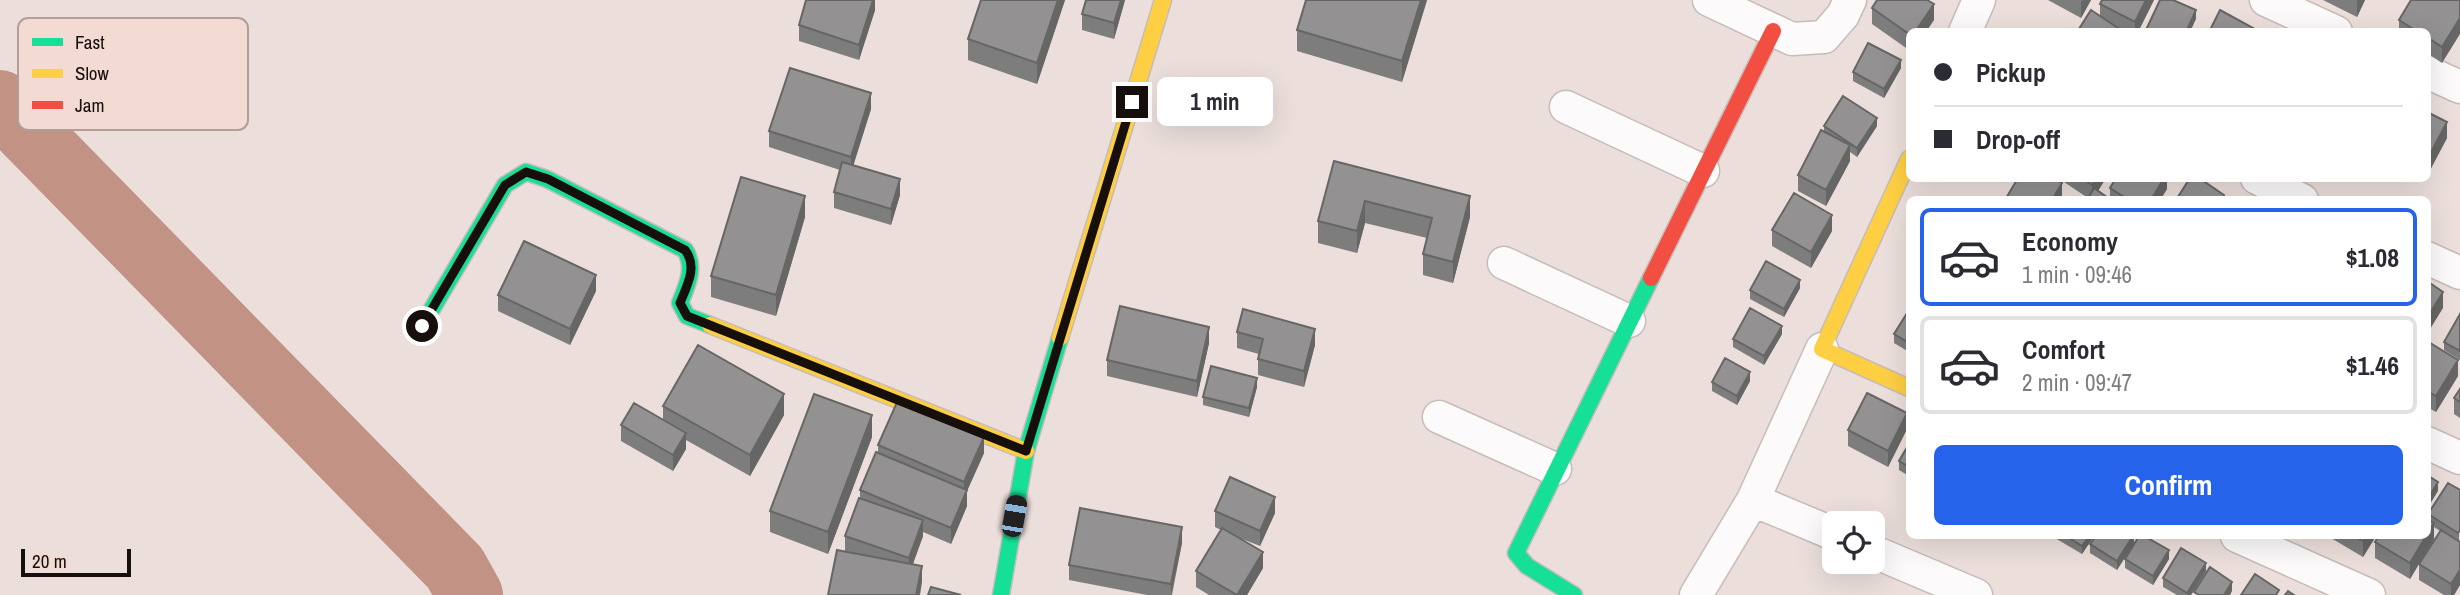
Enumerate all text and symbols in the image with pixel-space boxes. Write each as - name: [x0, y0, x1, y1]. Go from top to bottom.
- legend: [18, 18, 248, 130]
- text: Fast: [75, 29, 105, 55]
- text: Pickup: [1976, 55, 2046, 90]
- text: Slow: [75, 60, 110, 86]
- callout: 1 min: [1156, 78, 1272, 126]
- route end: [1116, 86, 1148, 118]
- text: 1 min: [1190, 86, 1240, 117]
- text: Jam: [75, 92, 104, 118]
- text: Drop-off: [1976, 122, 2060, 157]
- text: Economy: [2022, 224, 2118, 259]
- icon: car: [1938, 226, 2001, 289]
- text: $1.08: [2346, 240, 2399, 275]
- text: 1 min · 09:46: [2022, 259, 2132, 290]
- route start: [406, 310, 438, 342]
- text: Comfort: [2022, 332, 2105, 367]
- icon: car: [1938, 334, 2001, 397]
- text: $1.46: [2346, 348, 2399, 383]
- text: 2 min · 09:47: [2022, 367, 2132, 398]
- button: Confirm: [1934, 445, 2403, 525]
- car: [1001, 493, 1028, 539]
- map controls: [1822, 511, 1885, 574]
- button: locate: [1822, 511, 1885, 574]
- scale bar: [21, 546, 131, 578]
- text: 20 m: [32, 548, 67, 574]

